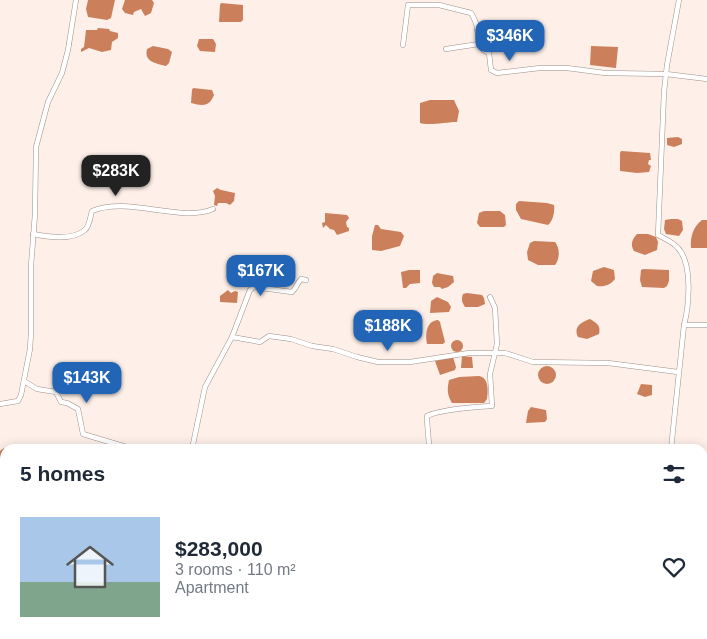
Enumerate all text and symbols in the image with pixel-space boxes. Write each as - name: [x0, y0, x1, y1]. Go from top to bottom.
- pin: $346K: [475, 20, 545, 62]
- text: $346K: [486, 27, 534, 44]
- pin: $283K: [81, 154, 151, 197]
- text: $283K: [92, 162, 140, 179]
- pin: $167K: [226, 254, 296, 297]
- text: $167K: [237, 262, 285, 279]
- pin: $188K: [353, 310, 423, 352]
- text: $188K: [364, 317, 412, 334]
- pin: $143K: [52, 362, 122, 404]
- text: $143K: [63, 369, 111, 386]
- icon: filters: [660, 460, 688, 488]
- text: 5 homes: [20, 462, 105, 485]
- icon: home: [60, 537, 120, 597]
- text: $283,000: [175, 537, 263, 560]
- icon: heart: [660, 553, 688, 581]
- text: 3 rooms · 110 m²: [175, 561, 296, 578]
- text: Apartment: [175, 579, 249, 596]

